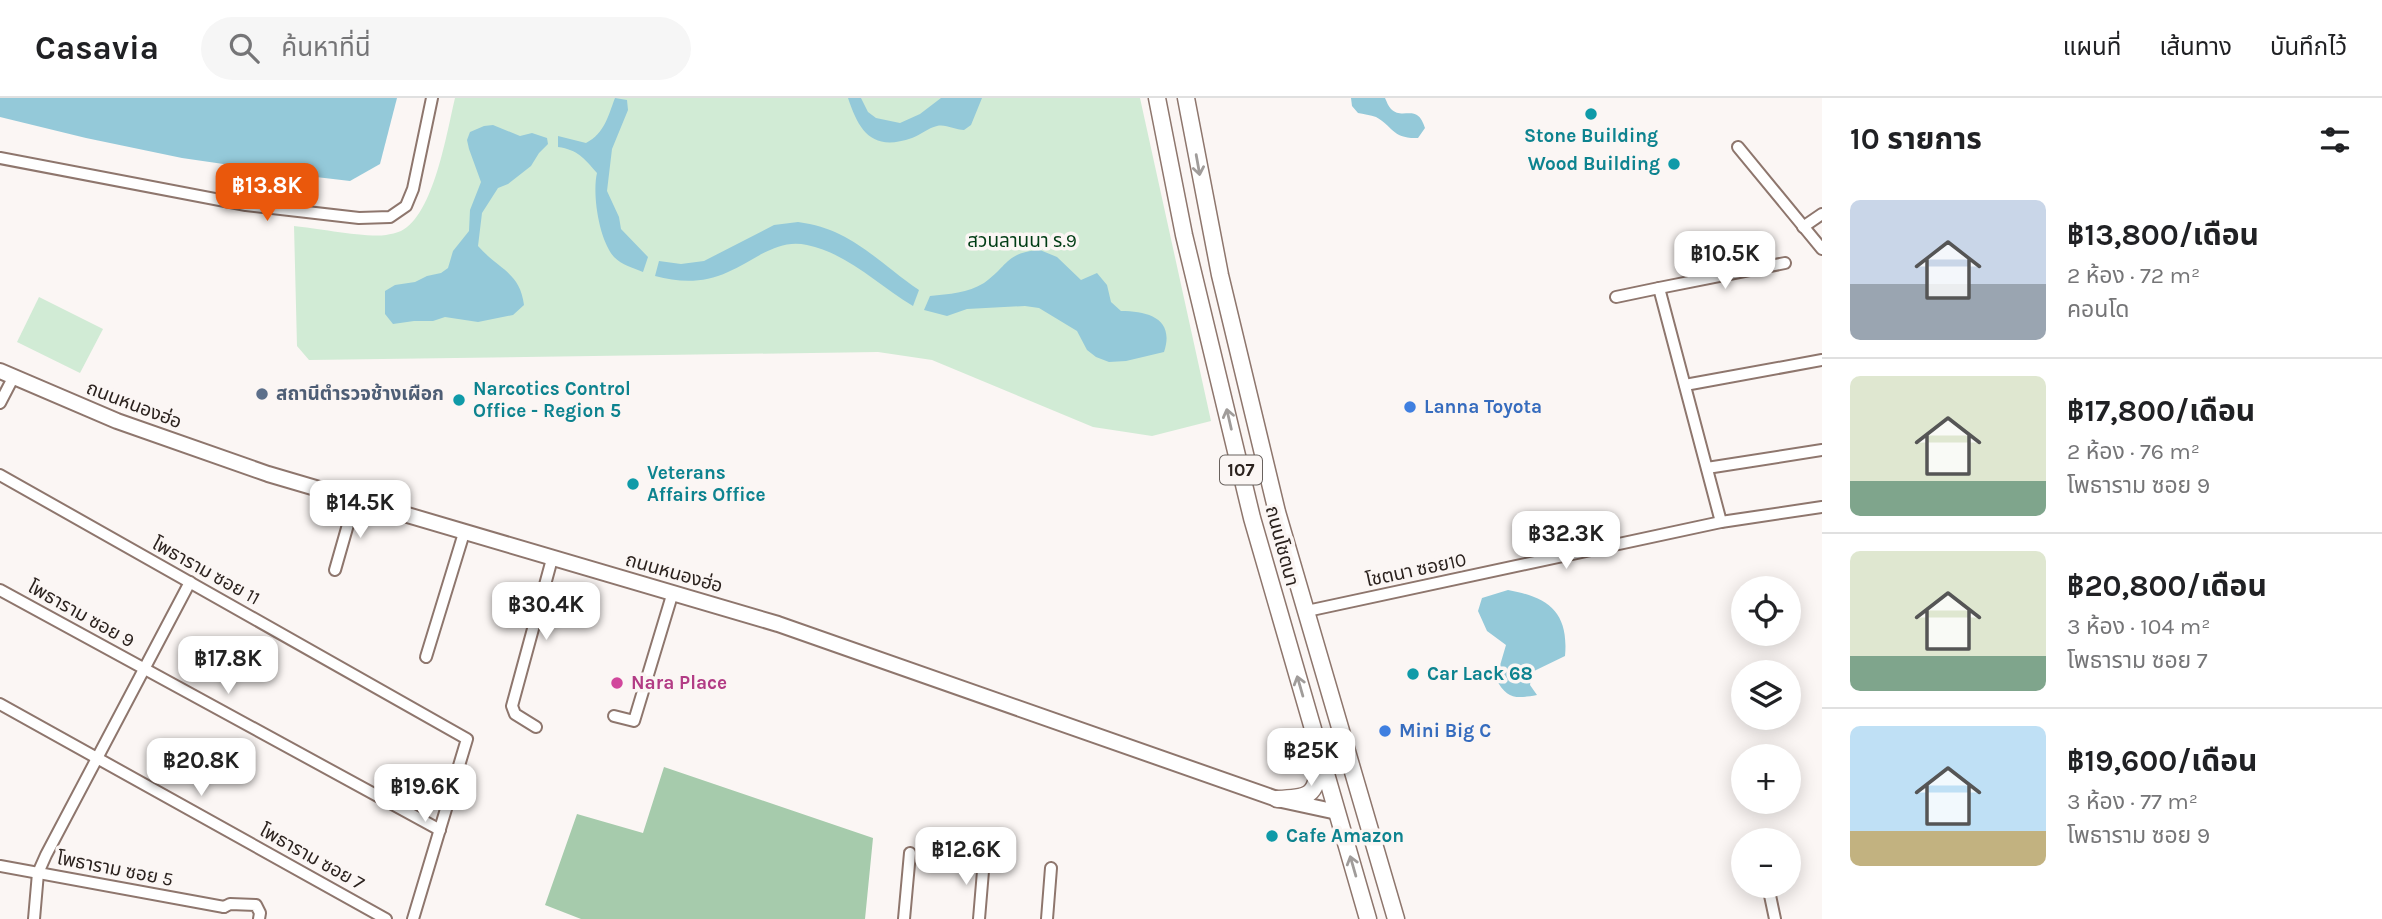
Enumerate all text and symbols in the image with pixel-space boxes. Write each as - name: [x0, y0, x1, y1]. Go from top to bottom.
- search box: [201, 17, 691, 80]
- text: Casavia: [35, 29, 159, 67]
- icon: search: [225, 29, 263, 67]
- text: ค้นหาที่นี่: [281, 32, 371, 63]
- text: แผนที่: [2063, 33, 2121, 61]
- text: เส้นทาง: [2159, 33, 2232, 61]
- text: บันทึกไว้: [2270, 33, 2347, 61]
- marker: Stone Building: [1583, 106, 1599, 122]
- text: 10 รายการ: [1850, 121, 1982, 157]
- icon: filters: [2316, 121, 2354, 159]
- place label: Stone Building: [1524, 125, 1658, 147]
- one-way arrow: [1192, 153, 1205, 176]
- place label: Wood Building: [1528, 153, 1660, 175]
- marker: Wood Building: [1666, 156, 1682, 172]
- pin: ฿13.8K: [210, 164, 324, 223]
- text: ฿13.8K: [232, 172, 302, 199]
- text: ฿13,800/เดือน: [2067, 217, 2259, 253]
- icon: home: [1906, 228, 1990, 312]
- park label: สวนลานนา ร.9: [967, 230, 1077, 252]
- pin: ฿10.5K: [1668, 232, 1782, 291]
- text: ฿10.5K: [1690, 240, 1760, 267]
- text: 2 ห้อง · 72 m²: [2067, 262, 2200, 289]
- text: คอนโด: [2067, 296, 2129, 323]
- street label: ถนนหนองฮ่อ: [83, 376, 185, 433]
- place label: Narcotics Control Office - Region 5: [473, 378, 631, 422]
- place label: สถานีตำรวจช้างเผือก: [276, 383, 444, 405]
- marker: สถานีตำรวจช้างเผือก: [254, 386, 270, 402]
- marker: Narcotics Control Office - Region 5: [451, 392, 467, 408]
- text: ฿17,800/เดือน: [2067, 393, 2255, 429]
- place label: Lanna Toyota: [1424, 396, 1542, 418]
- marker: Lanna Toyota: [1402, 399, 1418, 415]
- icon: home: [1906, 404, 1990, 488]
- one-way arrow: [1222, 408, 1235, 431]
- text: 2 ห้อง · 76 m²: [2067, 438, 2200, 465]
- road number: 107: [1220, 456, 1262, 484]
- place label: Veterans Affairs Office: [647, 462, 766, 506]
- text: โพธาราม ซอย 9: [2067, 472, 2210, 499]
- marker: Veterans Affairs Office: [625, 476, 641, 492]
- pin: ฿14.5K: [303, 480, 417, 540]
- text: ฿14.5K: [326, 489, 394, 516]
- street label: ถนนโชตนา: [1261, 503, 1303, 589]
- pin: ฿32.3K: [1509, 512, 1623, 571]
- text: ฿32.3K: [1528, 520, 1604, 547]
- street label: โพธาราม ซอย 11: [148, 532, 264, 610]
- street label: ถนนหนองฮ่อ: [623, 548, 725, 597]
- street label: โชตนา ซอย10: [1364, 549, 1468, 591]
- text: ฿20,800/เดือน: [2067, 568, 2267, 604]
- street label: โพธาราม ซอย 9: [24, 576, 138, 652]
- map controls: [1731, 576, 1801, 898]
- button: locate: [1731, 576, 1801, 646]
- icon: home: [1906, 579, 1990, 663]
- pin: ฿30.4K: [489, 582, 603, 642]
- text: ฿30.4K: [508, 591, 584, 618]
- text: 3 ห้อง · 104 m²: [2067, 613, 2210, 640]
- pin: ฿17.8K: [171, 636, 285, 696]
- text: ฿17.8K: [194, 645, 262, 672]
- text: โพธาราม ซอย 7: [2067, 647, 2208, 674]
- button: layers: [1731, 660, 1801, 730]
- place label: Car Lack 68: [1427, 663, 1533, 685]
- marker: Car Lack 68: [1405, 666, 1421, 682]
- place label: Nara Place: [631, 672, 727, 694]
- marker: Nara Place: [609, 675, 625, 691]
- one-way arrow: [1293, 676, 1306, 698]
- place label: Mini Big C: [1399, 720, 1491, 742]
- marker: Mini Big C: [1377, 723, 1393, 739]
- pin: ฿25K: [1270, 728, 1352, 788]
- text: ฿25K: [1283, 737, 1339, 764]
- pin: ฿20.8K: [144, 738, 258, 798]
- text: ฿19,600/เดือน: [2067, 743, 2257, 779]
- button: +: [1731, 744, 1801, 814]
- text: ฿20.8K: [163, 747, 239, 774]
- icon: home: [1906, 754, 1990, 838]
- pin: ฿19.6K: [368, 764, 482, 824]
- text: ฿19.6K: [390, 773, 460, 800]
- text: 3 ห้อง · 77 m²: [2067, 788, 2198, 815]
- street label: โพธาราม ซอย 7: [256, 819, 368, 895]
- text: โพธาราม ซอย 9: [2067, 822, 2210, 849]
- place label: Cafe Amazon: [1286, 825, 1404, 847]
- pin: ฿12.6K: [909, 828, 1023, 887]
- marker: Cafe Amazon: [1264, 828, 1280, 844]
- button: −: [1731, 828, 1801, 898]
- text: ฿12.6K: [931, 836, 1001, 863]
- street label: โพธาราม ซอย 5: [55, 847, 175, 891]
- one-way arrow: [1345, 855, 1358, 877]

